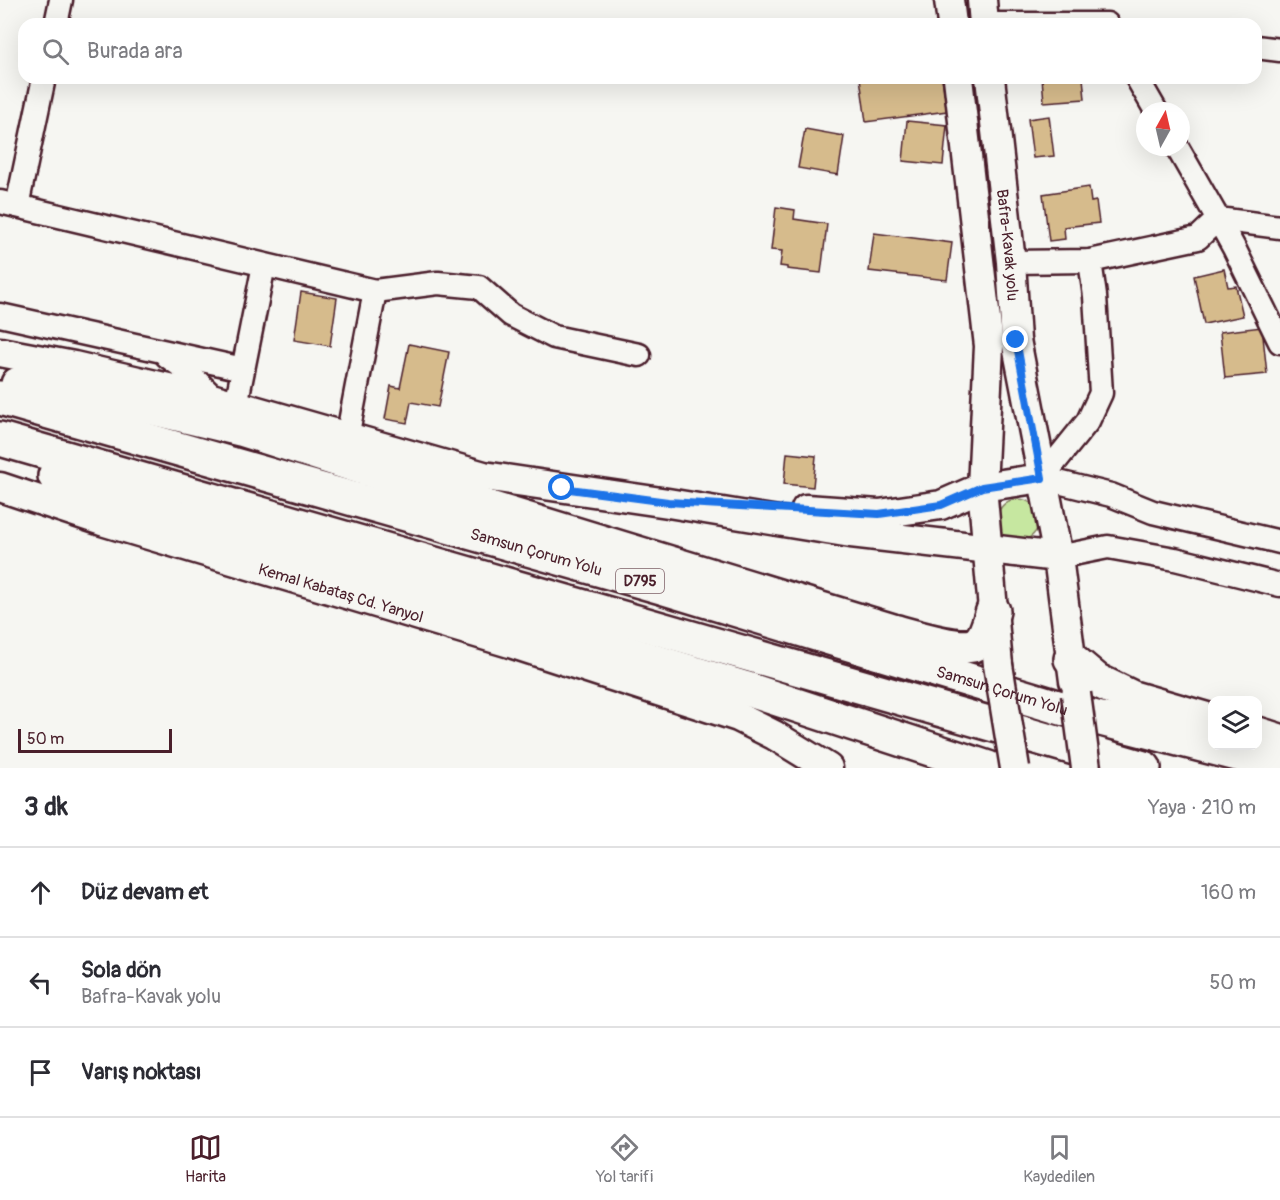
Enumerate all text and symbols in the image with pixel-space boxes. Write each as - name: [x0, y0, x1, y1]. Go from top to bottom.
- search box: [18, 18, 1262, 84]
- icon: search: [39, 35, 72, 68]
- text: Burada ara: [87, 37, 183, 65]
- north arrow: [1136, 102, 1190, 156]
- street label: Bafra-Kavak yolu: [992, 188, 1022, 302]
- route end: [1002, 326, 1028, 352]
- route start: [548, 474, 574, 500]
- street label: Samsun Çorum Yolu: [468, 524, 604, 581]
- street label: Kemal Kabataş Cd. Yanyol: [256, 559, 426, 628]
- road number: D795: [616, 569, 664, 593]
- street label: Samsun Çorum Yolu: [934, 662, 1070, 720]
- map controls: [1208, 696, 1262, 750]
- button: layers: [1208, 696, 1262, 750]
- scale bar: [18, 726, 172, 754]
- text: 50 m: [27, 729, 64, 749]
- text: 3 dk: [24, 791, 68, 823]
- text: Yaya · 210 m: [1148, 795, 1256, 820]
- icon: ahead: [24, 876, 57, 909]
- text: Düz devam et: [81, 878, 208, 906]
- text: 160 m: [1201, 880, 1256, 905]
- text: Sola dön: [81, 956, 161, 984]
- icon: left: [24, 966, 57, 999]
- text: 50 m: [1209, 970, 1256, 995]
- text: Bafra-Kavak yolu: [81, 984, 221, 1009]
- icon: arrive: [24, 1056, 57, 1089]
- text: Varış noktası: [81, 1058, 202, 1086]
- tab: Harita: [185, 1131, 226, 1187]
- tab: Yol tarifi: [596, 1131, 653, 1187]
- tab: Kaydedilen: [1023, 1131, 1095, 1187]

